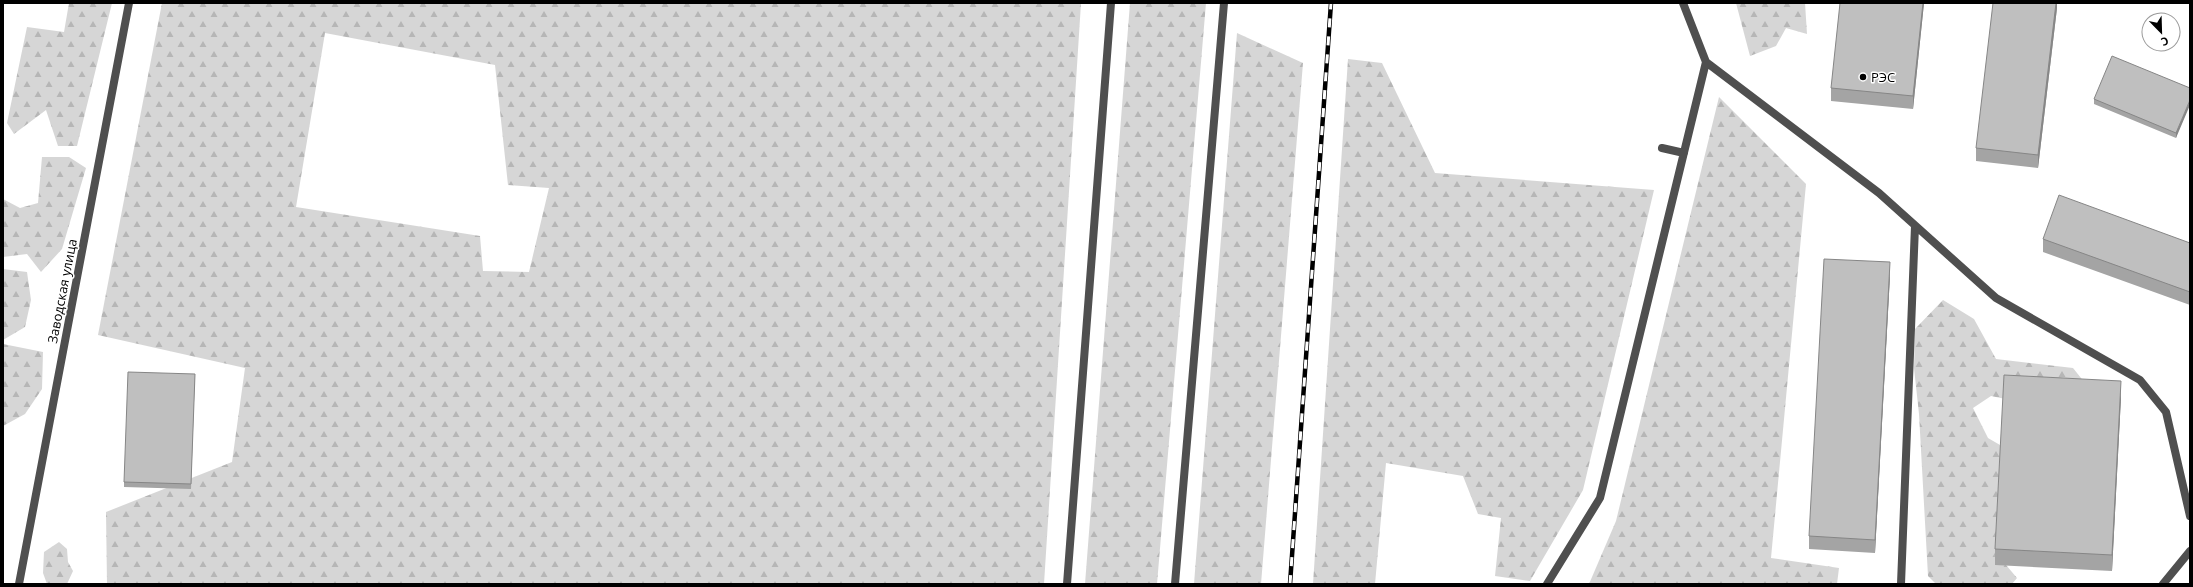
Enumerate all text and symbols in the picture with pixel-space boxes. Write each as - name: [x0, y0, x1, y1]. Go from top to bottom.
- north arrow: [2141, 12, 2181, 52]
- text: С: [2159, 33, 2171, 50]
- place label: РЭС: [1871, 68, 1895, 86]
- marker: РЭС: [1858, 72, 1868, 82]
- street label: Заводская улица: [43, 237, 81, 345]

